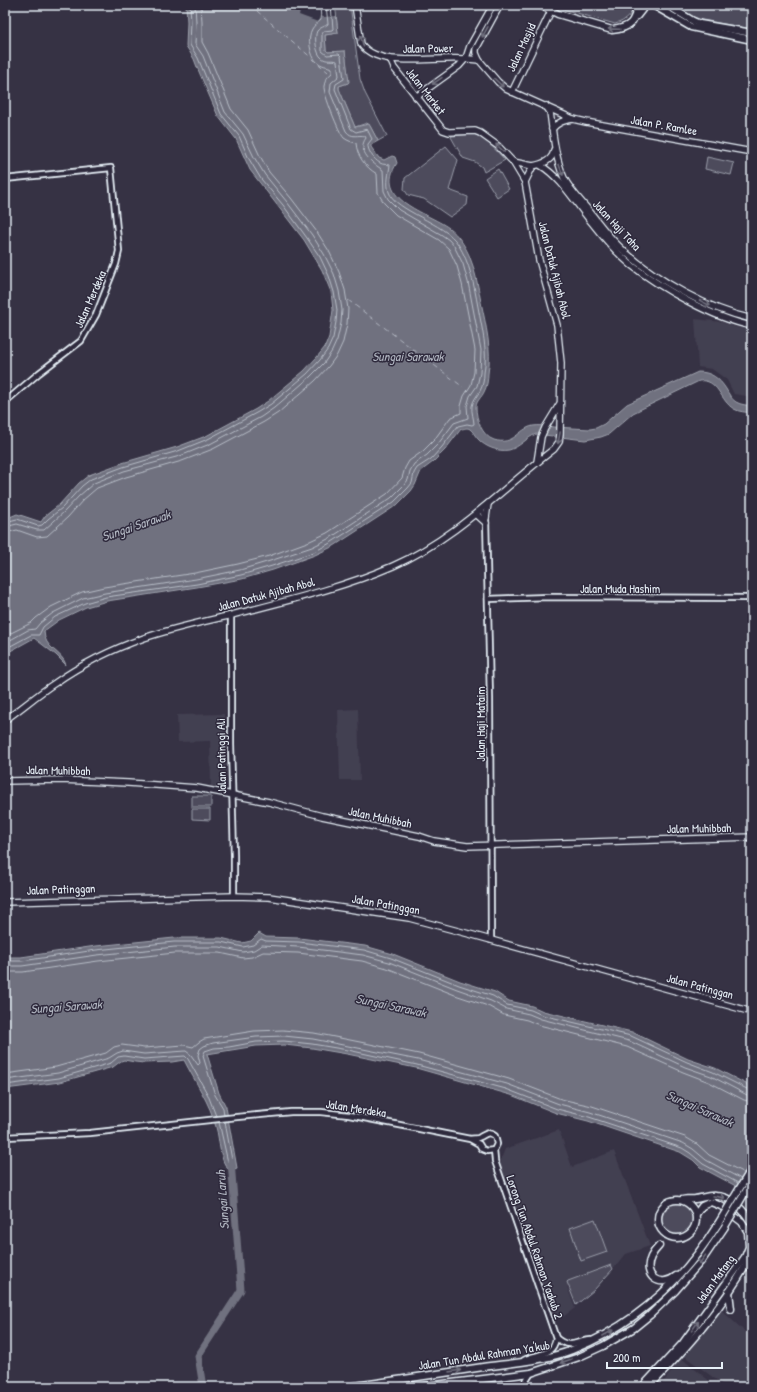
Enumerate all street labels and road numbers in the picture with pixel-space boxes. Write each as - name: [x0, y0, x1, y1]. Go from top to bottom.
- street label: Jalan Masjid: [502, 20, 540, 74]
- street label: Jalan Power: [402, 39, 454, 57]
- street label: Jalan Market: [402, 64, 450, 119]
- street label: Jalan P. Ramlee: [629, 111, 699, 139]
- street label: Jalan Haji Taha: [589, 196, 645, 254]
- street label: Jalan Datuk Ajibah Abol: [535, 219, 576, 321]
- street label: Jalan Merdeka: [70, 267, 110, 330]
- street label: Jalan Datuk Ajibah Abol: [216, 573, 317, 615]
- street label: Jalan Muda Hashim: [580, 580, 660, 597]
- street label: Jalan Haji Mataim: [472, 686, 489, 762]
- street label: Jalan Patinggi Ali: [212, 718, 230, 794]
- street label: Jalan Muhibbah: [26, 761, 90, 779]
- street label: Jalan Muhibbah: [347, 802, 413, 832]
- street label: Jalan Muhibbah: [667, 819, 731, 837]
- street label: Jalan Patinggan: [26, 879, 96, 899]
- street label: Jalan Patinggan: [351, 890, 421, 918]
- street label: Jalan Patinggan: [665, 969, 735, 1003]
- street label: Jalan Merdeka: [325, 1095, 388, 1121]
- street label: Lorong Tun Abdul Rahman Yaakub 2: [502, 1173, 568, 1322]
- street label: Jalan Matang: [691, 1251, 739, 1307]
- street label: Jalan Tun Abdul Rahman Ya'kub: [417, 1336, 551, 1374]

